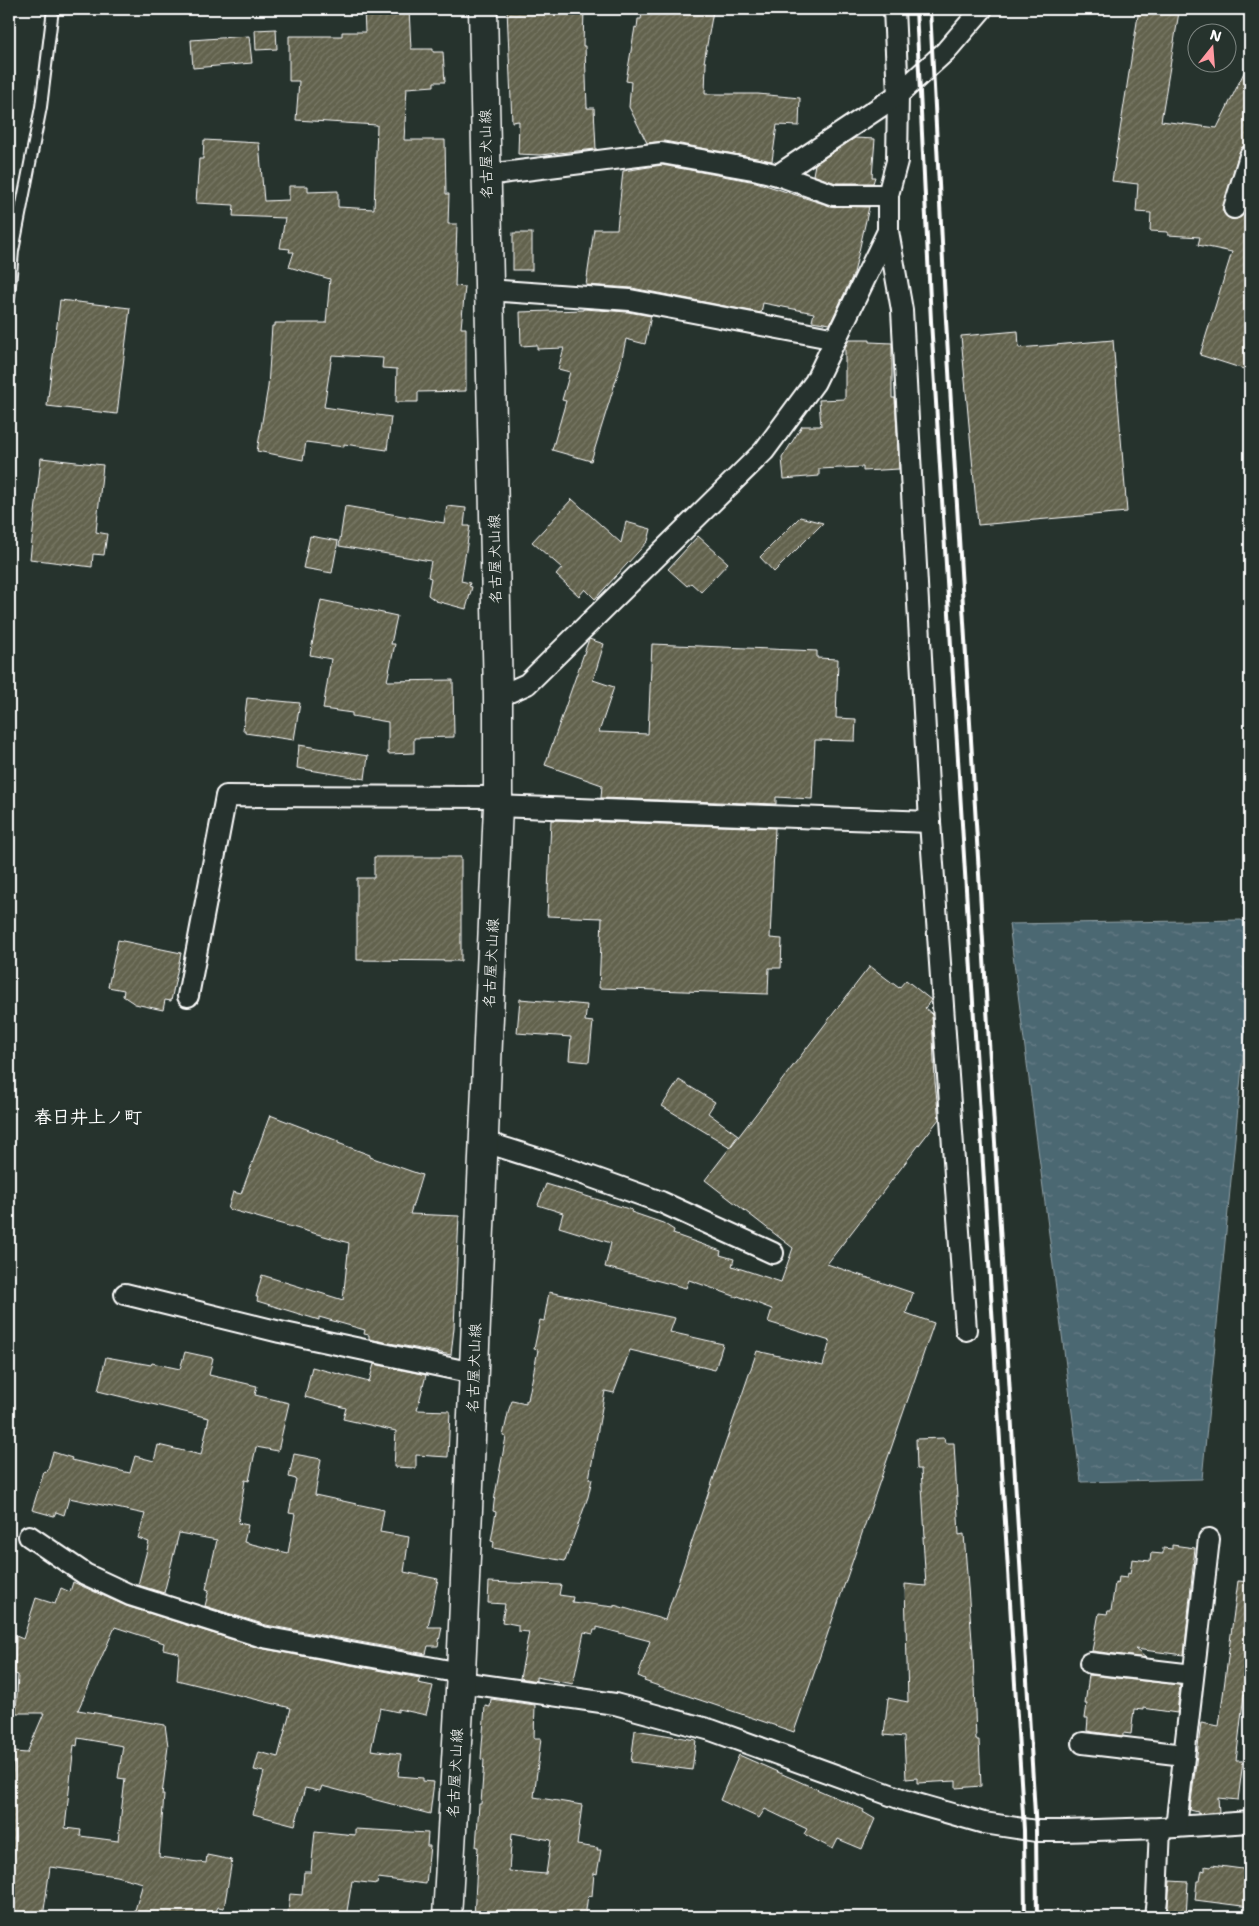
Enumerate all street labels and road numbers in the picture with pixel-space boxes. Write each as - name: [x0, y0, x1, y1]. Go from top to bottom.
- street label: 名古屋犬山線: [475, 109, 497, 199]
- street label: 名古屋犬山線: [484, 514, 506, 604]
- street label: 名古屋犬山線: [479, 918, 503, 1008]
- street label: 名古屋犬山線: [462, 1323, 486, 1413]
- street label: 名古屋犬山線: [443, 1728, 467, 1818]

